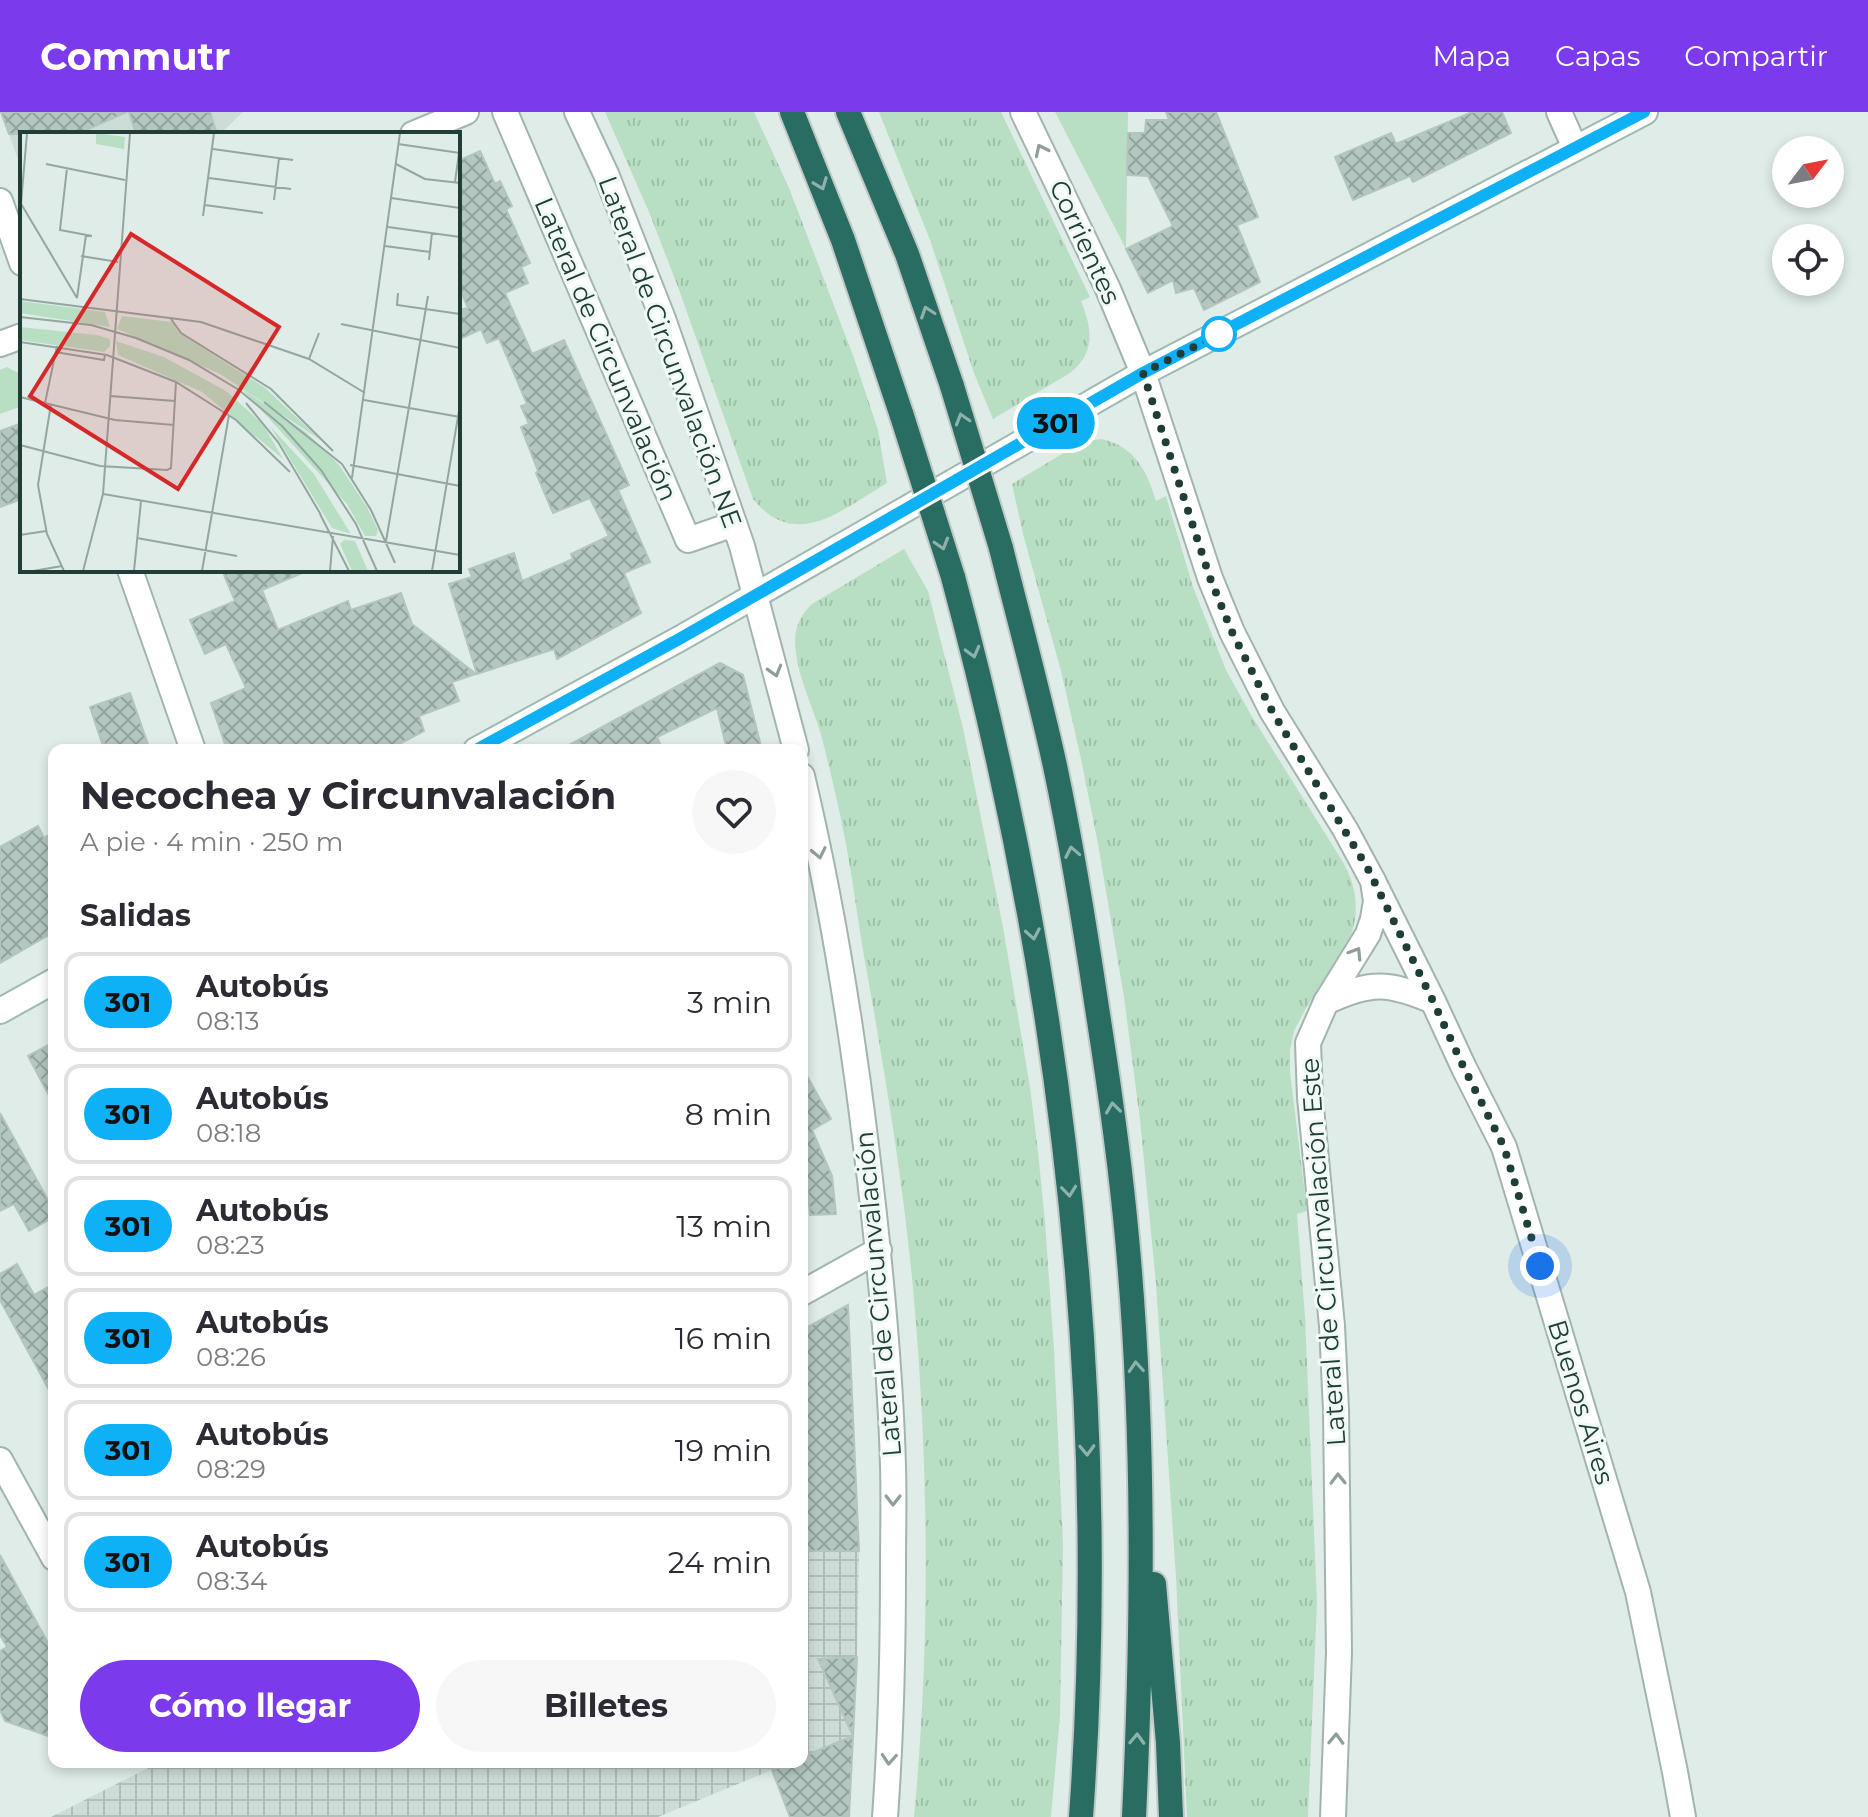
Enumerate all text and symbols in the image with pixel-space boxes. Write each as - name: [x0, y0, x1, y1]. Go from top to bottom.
- text: Commutr: [40, 33, 230, 80]
- text: Mapa: [1432, 39, 1511, 73]
- text: Capas: [1555, 39, 1640, 73]
- text: Compartir: [1684, 39, 1828, 73]
- inset map: [20, 132, 460, 572]
- north arrow: [1772, 136, 1844, 208]
- map controls: [1772, 136, 1844, 296]
- one-way arrow: [1035, 143, 1051, 158]
- street label: Lateral de Circunvalación NE: [591, 172, 749, 532]
- street label: Corrientes: [1042, 175, 1128, 309]
- one-way arrow: [811, 176, 828, 190]
- street label: Lateral de Circunvalación: [527, 192, 685, 506]
- button: locate: [1772, 224, 1844, 296]
- one-way arrow: [921, 306, 937, 320]
- unlabelled marker: [1202, 317, 1236, 351]
- line badge: 301: [1010, 397, 1102, 449]
- text: 301: [1033, 406, 1079, 440]
- one-way arrow: [955, 413, 971, 427]
- one-way arrow: [933, 536, 949, 550]
- one-way arrow: [964, 644, 980, 658]
- one-way arrow: [766, 663, 782, 677]
- button: heart: [692, 770, 776, 854]
- text: Necochea y Circunvalación: [80, 772, 616, 819]
- text: A pie · 4 min · 250 m: [80, 826, 343, 858]
- one-way arrow: [810, 845, 827, 859]
- one-way arrow: [1064, 845, 1081, 858]
- text: Salidas: [80, 897, 191, 934]
- one-way arrow: [1024, 927, 1041, 940]
- one-way arrow: [1347, 947, 1362, 962]
- text: Autobús: [196, 968, 329, 1005]
- text: 3 min: [687, 984, 772, 1021]
- text: 301: [105, 985, 151, 1019]
- text: 08:13: [196, 1005, 259, 1037]
- street label: Lateral de Circunvalación Este: [1293, 1057, 1353, 1447]
- text: Autobús: [196, 1080, 329, 1117]
- text: 8 min: [685, 1096, 772, 1133]
- text: 301: [105, 1097, 151, 1131]
- one-way arrow: [1104, 1101, 1121, 1114]
- text: 08:18: [196, 1117, 261, 1149]
- street label: Lateral de Circunvalación: [848, 1130, 908, 1458]
- one-way arrow: [1061, 1185, 1078, 1198]
- text: Autobús: [196, 1192, 329, 1229]
- text: 13 min: [676, 1208, 772, 1245]
- text: 301: [105, 1209, 151, 1243]
- text: 08:23: [196, 1229, 265, 1261]
- your location: [1520, 1246, 1560, 1286]
- text: Autobús: [196, 1304, 329, 1341]
- street label: Buenos Aires: [1541, 1316, 1621, 1488]
- text: 16 min: [675, 1320, 772, 1357]
- text: 301: [105, 1321, 151, 1355]
- text: 08:26: [196, 1341, 266, 1373]
- one-way arrow: [1127, 1360, 1144, 1373]
- text: Autobús: [196, 1416, 329, 1453]
- text: 19 min: [675, 1432, 772, 1469]
- text: 301: [105, 1433, 151, 1467]
- one-way arrow: [1079, 1444, 1096, 1457]
- text: 08:29: [196, 1453, 266, 1485]
- one-way arrow: [1329, 1472, 1347, 1485]
- one-way arrow: [884, 1494, 902, 1507]
- text: Autobús: [196, 1528, 329, 1565]
- text: 24 min: [668, 1544, 772, 1581]
- text: 301: [105, 1545, 151, 1579]
- text: 08:34: [196, 1565, 267, 1597]
- button: Cómo llegar: [80, 1660, 420, 1752]
- button: Billetes: [436, 1660, 776, 1752]
- one-way arrow: [1128, 1732, 1145, 1745]
- one-way arrow: [1328, 1732, 1345, 1745]
- one-way arrow: [881, 1753, 898, 1766]

